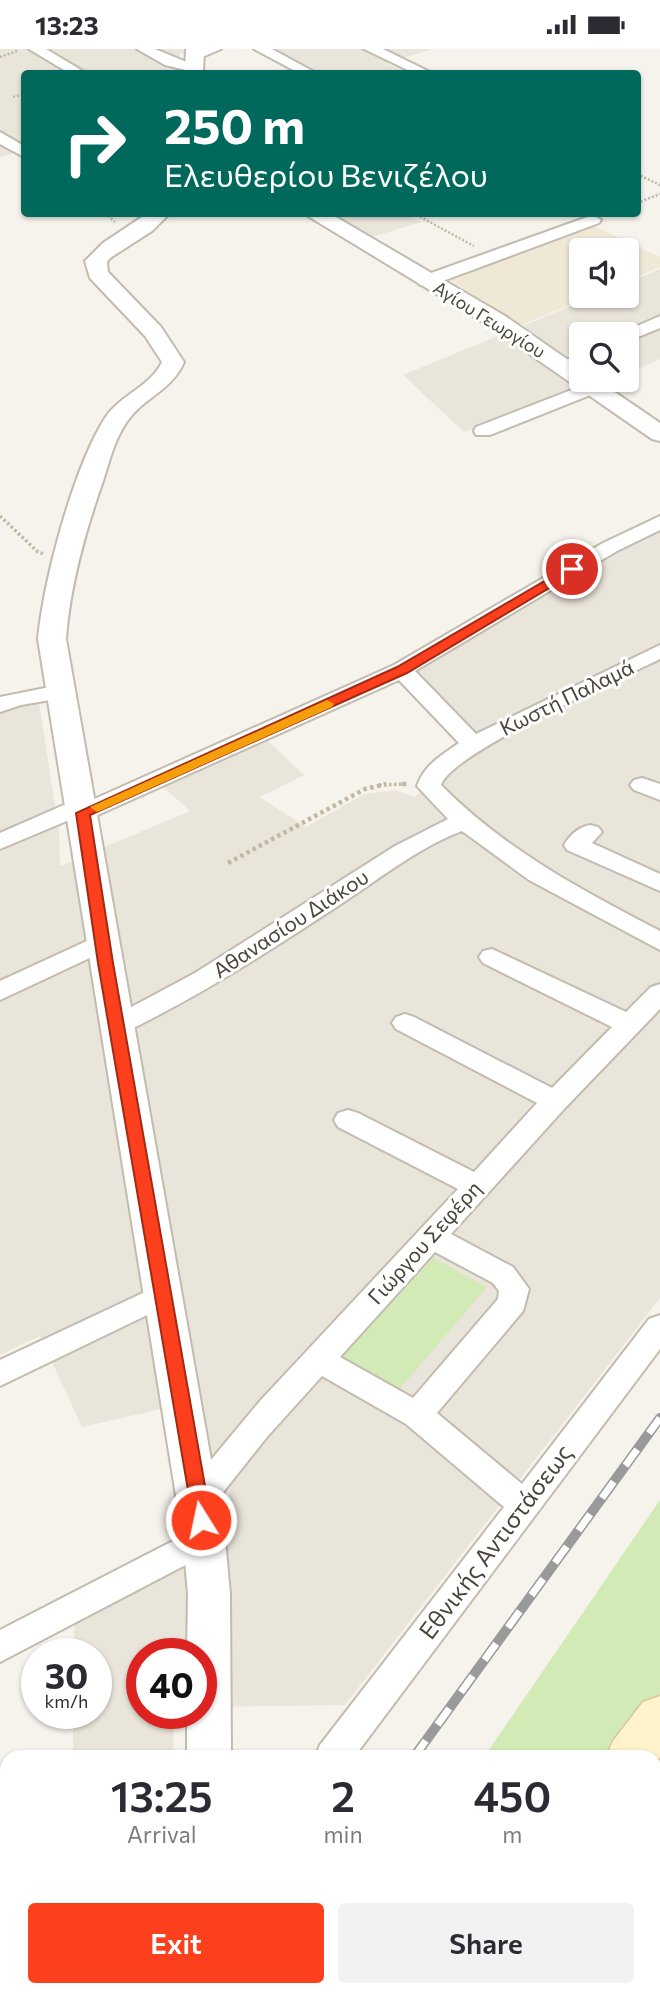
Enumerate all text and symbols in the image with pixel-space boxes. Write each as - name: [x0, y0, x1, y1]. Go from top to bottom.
- text: 13:23: [35, 9, 99, 40]
- text: 250 m: [164, 94, 305, 154]
- icon: right: [49, 98, 140, 189]
- text: Ελευθερίου Βενιζέλου: [164, 154, 488, 194]
- map controls: [569, 238, 639, 392]
- button: sound: [569, 238, 639, 308]
- street label: Αγίου Γεωργίου: [430, 276, 550, 362]
- button: search: [569, 322, 639, 392]
- pin: [542, 539, 602, 599]
- icon: arrive: [553, 550, 591, 588]
- street label: Κωστή Παλαμά: [495, 653, 637, 740]
- street label: Αθανασίου Διάκου: [208, 863, 373, 982]
- street label: Γιώργου Σεφέρη: [362, 1175, 486, 1309]
- street label: Εθνικής Αντιστάσεως: [412, 1438, 577, 1644]
- position arrow: [164, 1483, 238, 1557]
- speed limit sign: 40: [126, 1638, 217, 1729]
- text: 30: [45, 1653, 88, 1696]
- text: km/h: [45, 1690, 88, 1712]
- text: 13:25: [111, 1769, 213, 1821]
- text: 2: [331, 1769, 355, 1821]
- text: 450: [473, 1769, 551, 1821]
- text: Arrival: [127, 1820, 197, 1848]
- text: min: [323, 1820, 363, 1848]
- text: m: [502, 1820, 522, 1848]
- button: Exit: [28, 1903, 324, 1983]
- button: Share: [338, 1903, 634, 1983]

